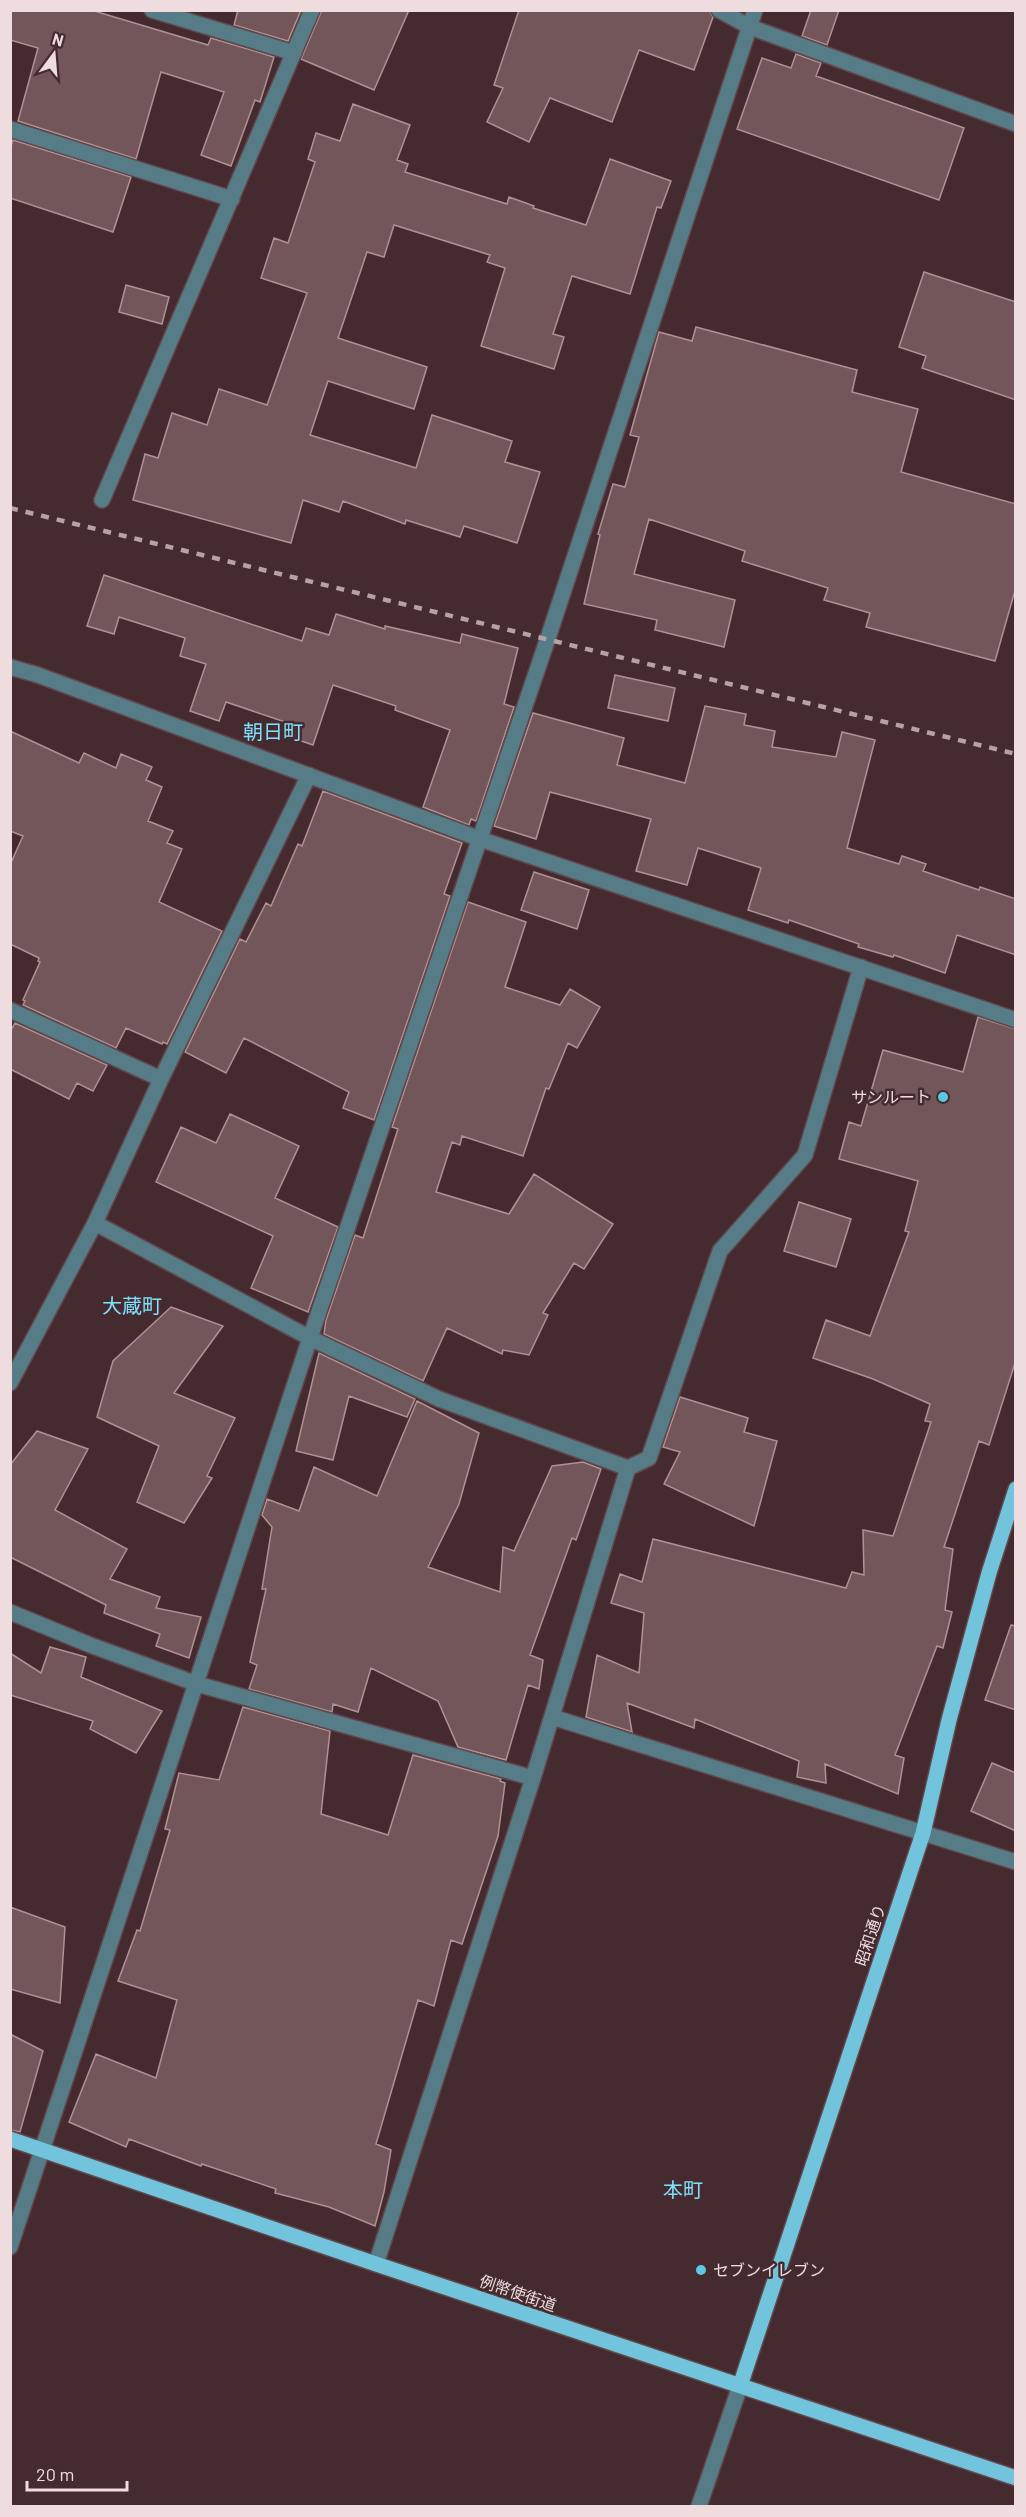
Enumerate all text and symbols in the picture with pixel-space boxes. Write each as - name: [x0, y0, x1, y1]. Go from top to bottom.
- north arrow: [24, 24, 84, 84]
- text: N: [51, 29, 66, 50]
- district label: 朝日町: [243, 719, 303, 743]
- place label: サンルート: [851, 1087, 931, 1106]
- marker: サンルート: [936, 1090, 950, 1104]
- district label: 大蔵町: [102, 1293, 162, 1317]
- street label: 昭和通り: [851, 1901, 888, 1968]
- district label: 本町: [663, 2177, 703, 2201]
- place label: セブンイレブン: [713, 2260, 825, 2279]
- marker: セブンイレブン: [694, 2263, 708, 2277]
- street label: 例幣使街道: [477, 2271, 559, 2315]
- scale bar: [27, 2454, 128, 2492]
- text: 20 m: [36, 2463, 74, 2485]

